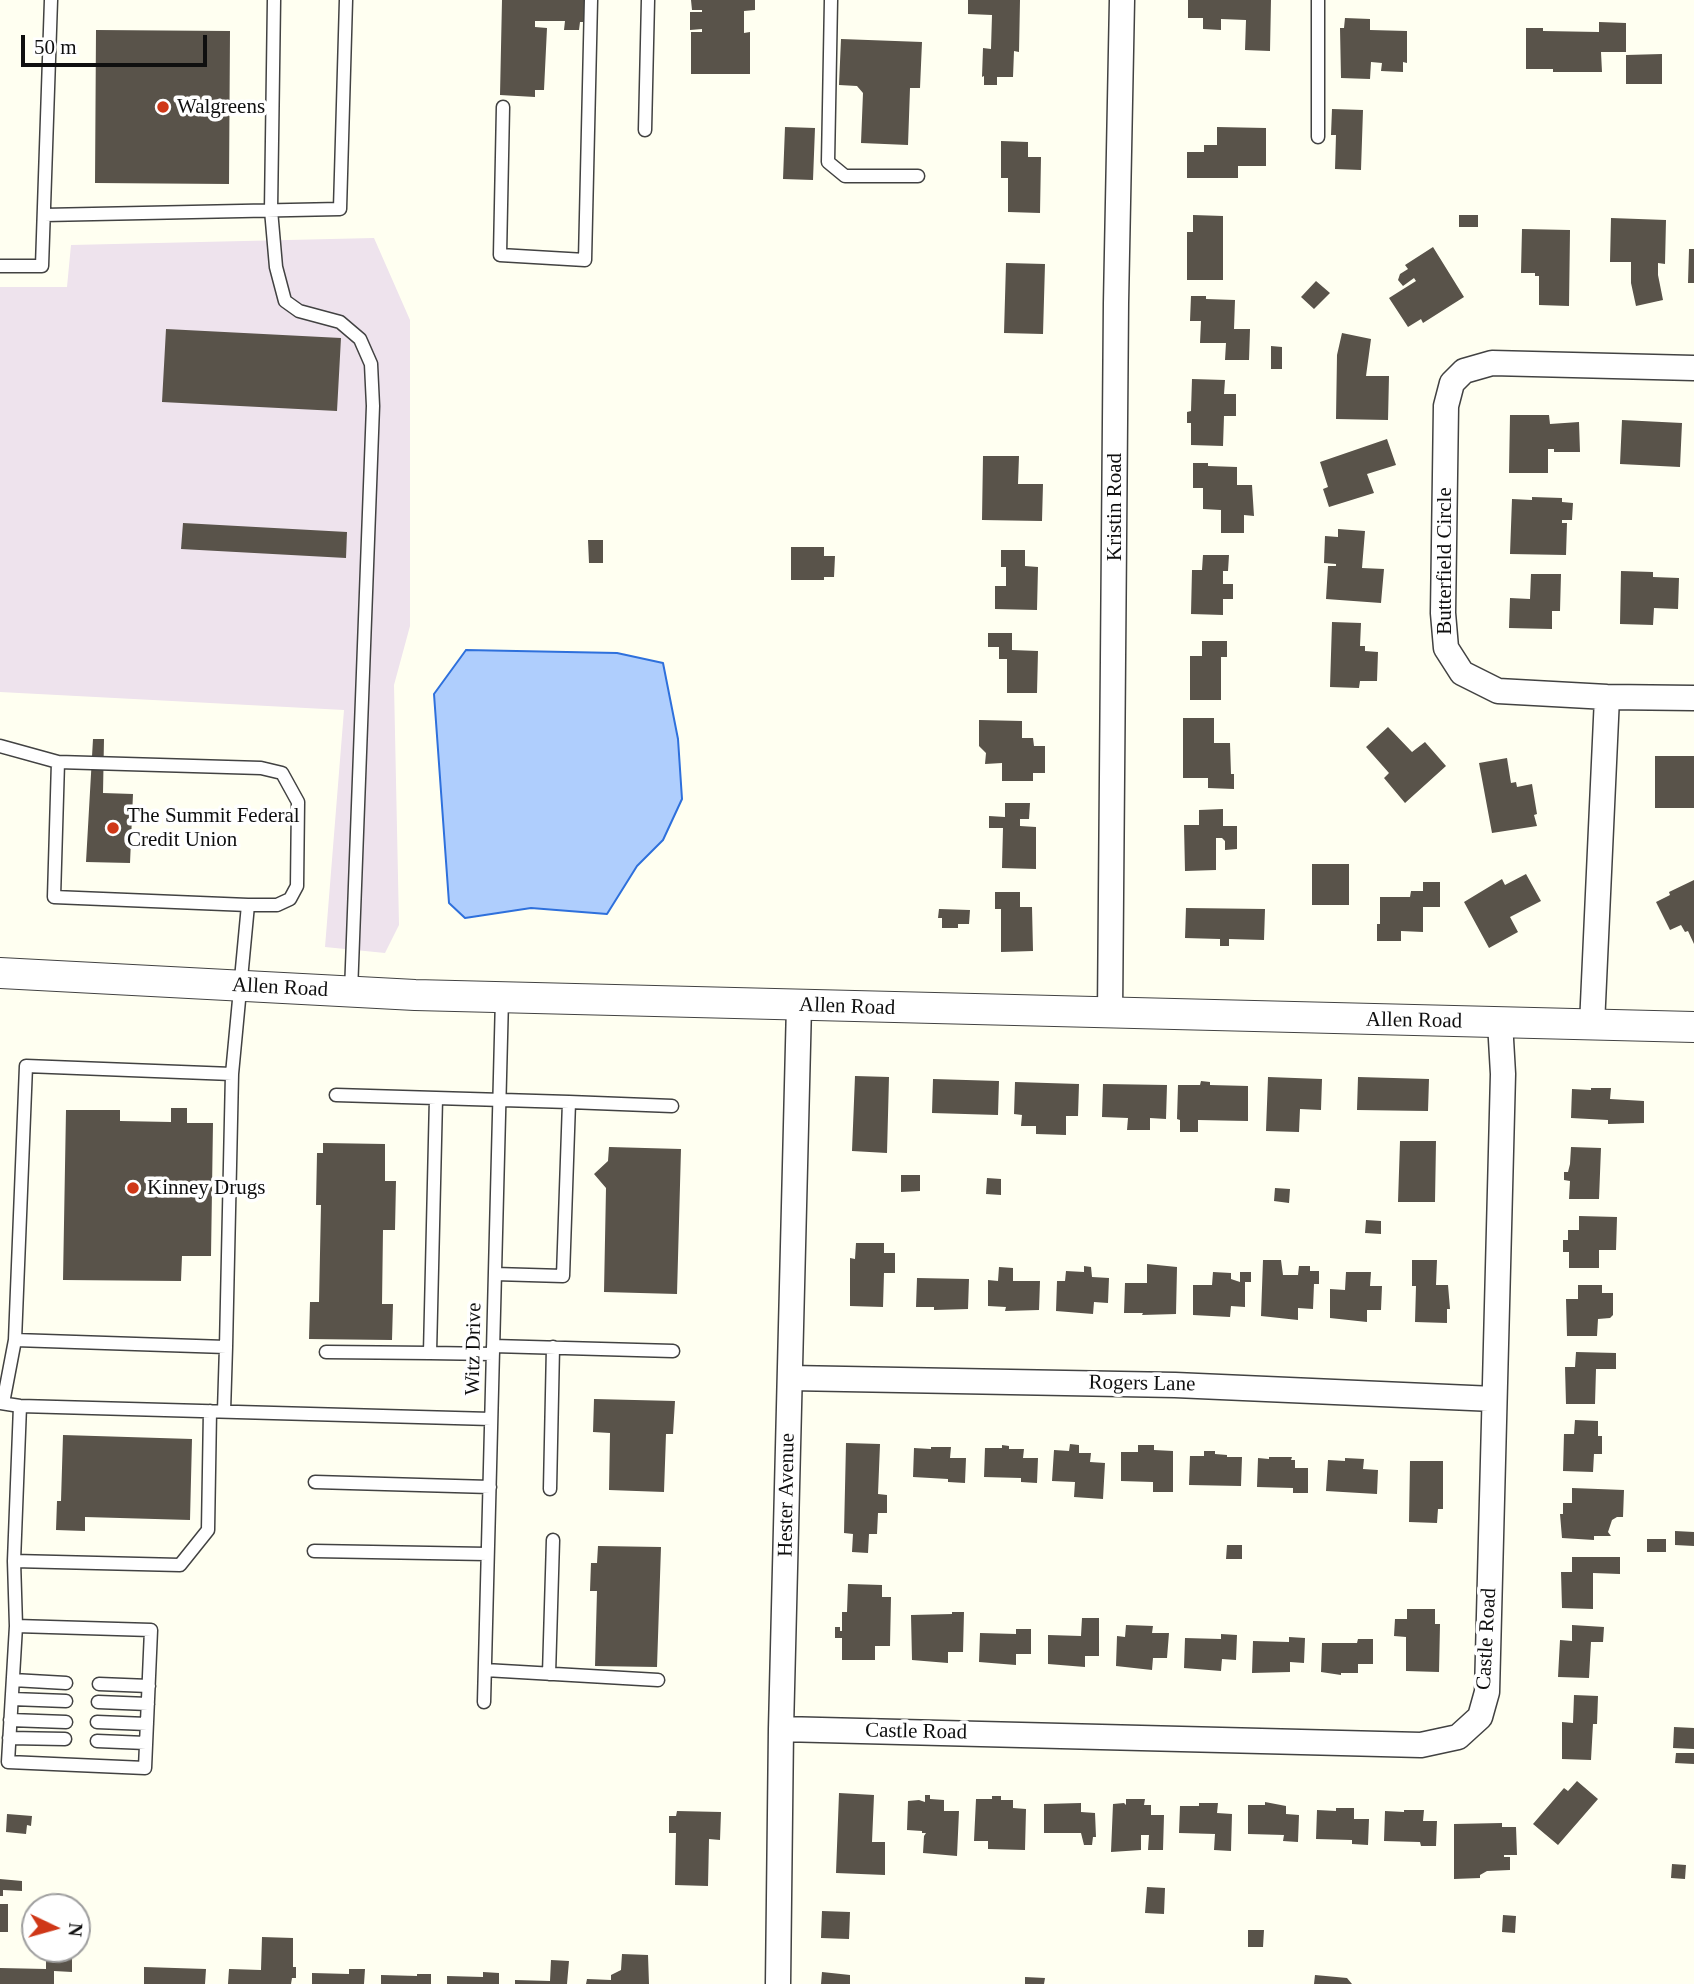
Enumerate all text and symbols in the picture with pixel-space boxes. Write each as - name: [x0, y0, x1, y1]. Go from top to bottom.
- scale bar: [24, 21, 210, 65]
- text: 50 m: [34, 35, 77, 59]
- place label: Walgreens: [177, 94, 265, 120]
- marker: Walgreens: [155, 99, 171, 115]
- street label: Kristin Road: [1102, 453, 1128, 561]
- street label: Butterfield Circle: [1432, 487, 1458, 635]
- place label: The Summit Federal Credit Union: [127, 803, 300, 853]
- marker: The Summit Federal Credit Union: [105, 820, 121, 836]
- street label: Allen Road: [231, 973, 329, 1003]
- street label: Allen Road: [798, 993, 896, 1021]
- street label: Allen Road: [1366, 1008, 1462, 1034]
- place label: Kinney Drugs: [147, 1175, 265, 1201]
- marker: Kinney Drugs: [125, 1180, 141, 1196]
- street label: Witz Drive: [461, 1302, 487, 1396]
- street label: Rogers Lane: [1088, 1370, 1196, 1398]
- street label: Hester Avenue: [773, 1433, 801, 1557]
- street label: Castle Road: [1472, 1587, 1502, 1691]
- street label: Castle Road: [865, 1719, 967, 1745]
- north arrow: [21, 1893, 91, 1963]
- text: N: [64, 1922, 86, 1937]

